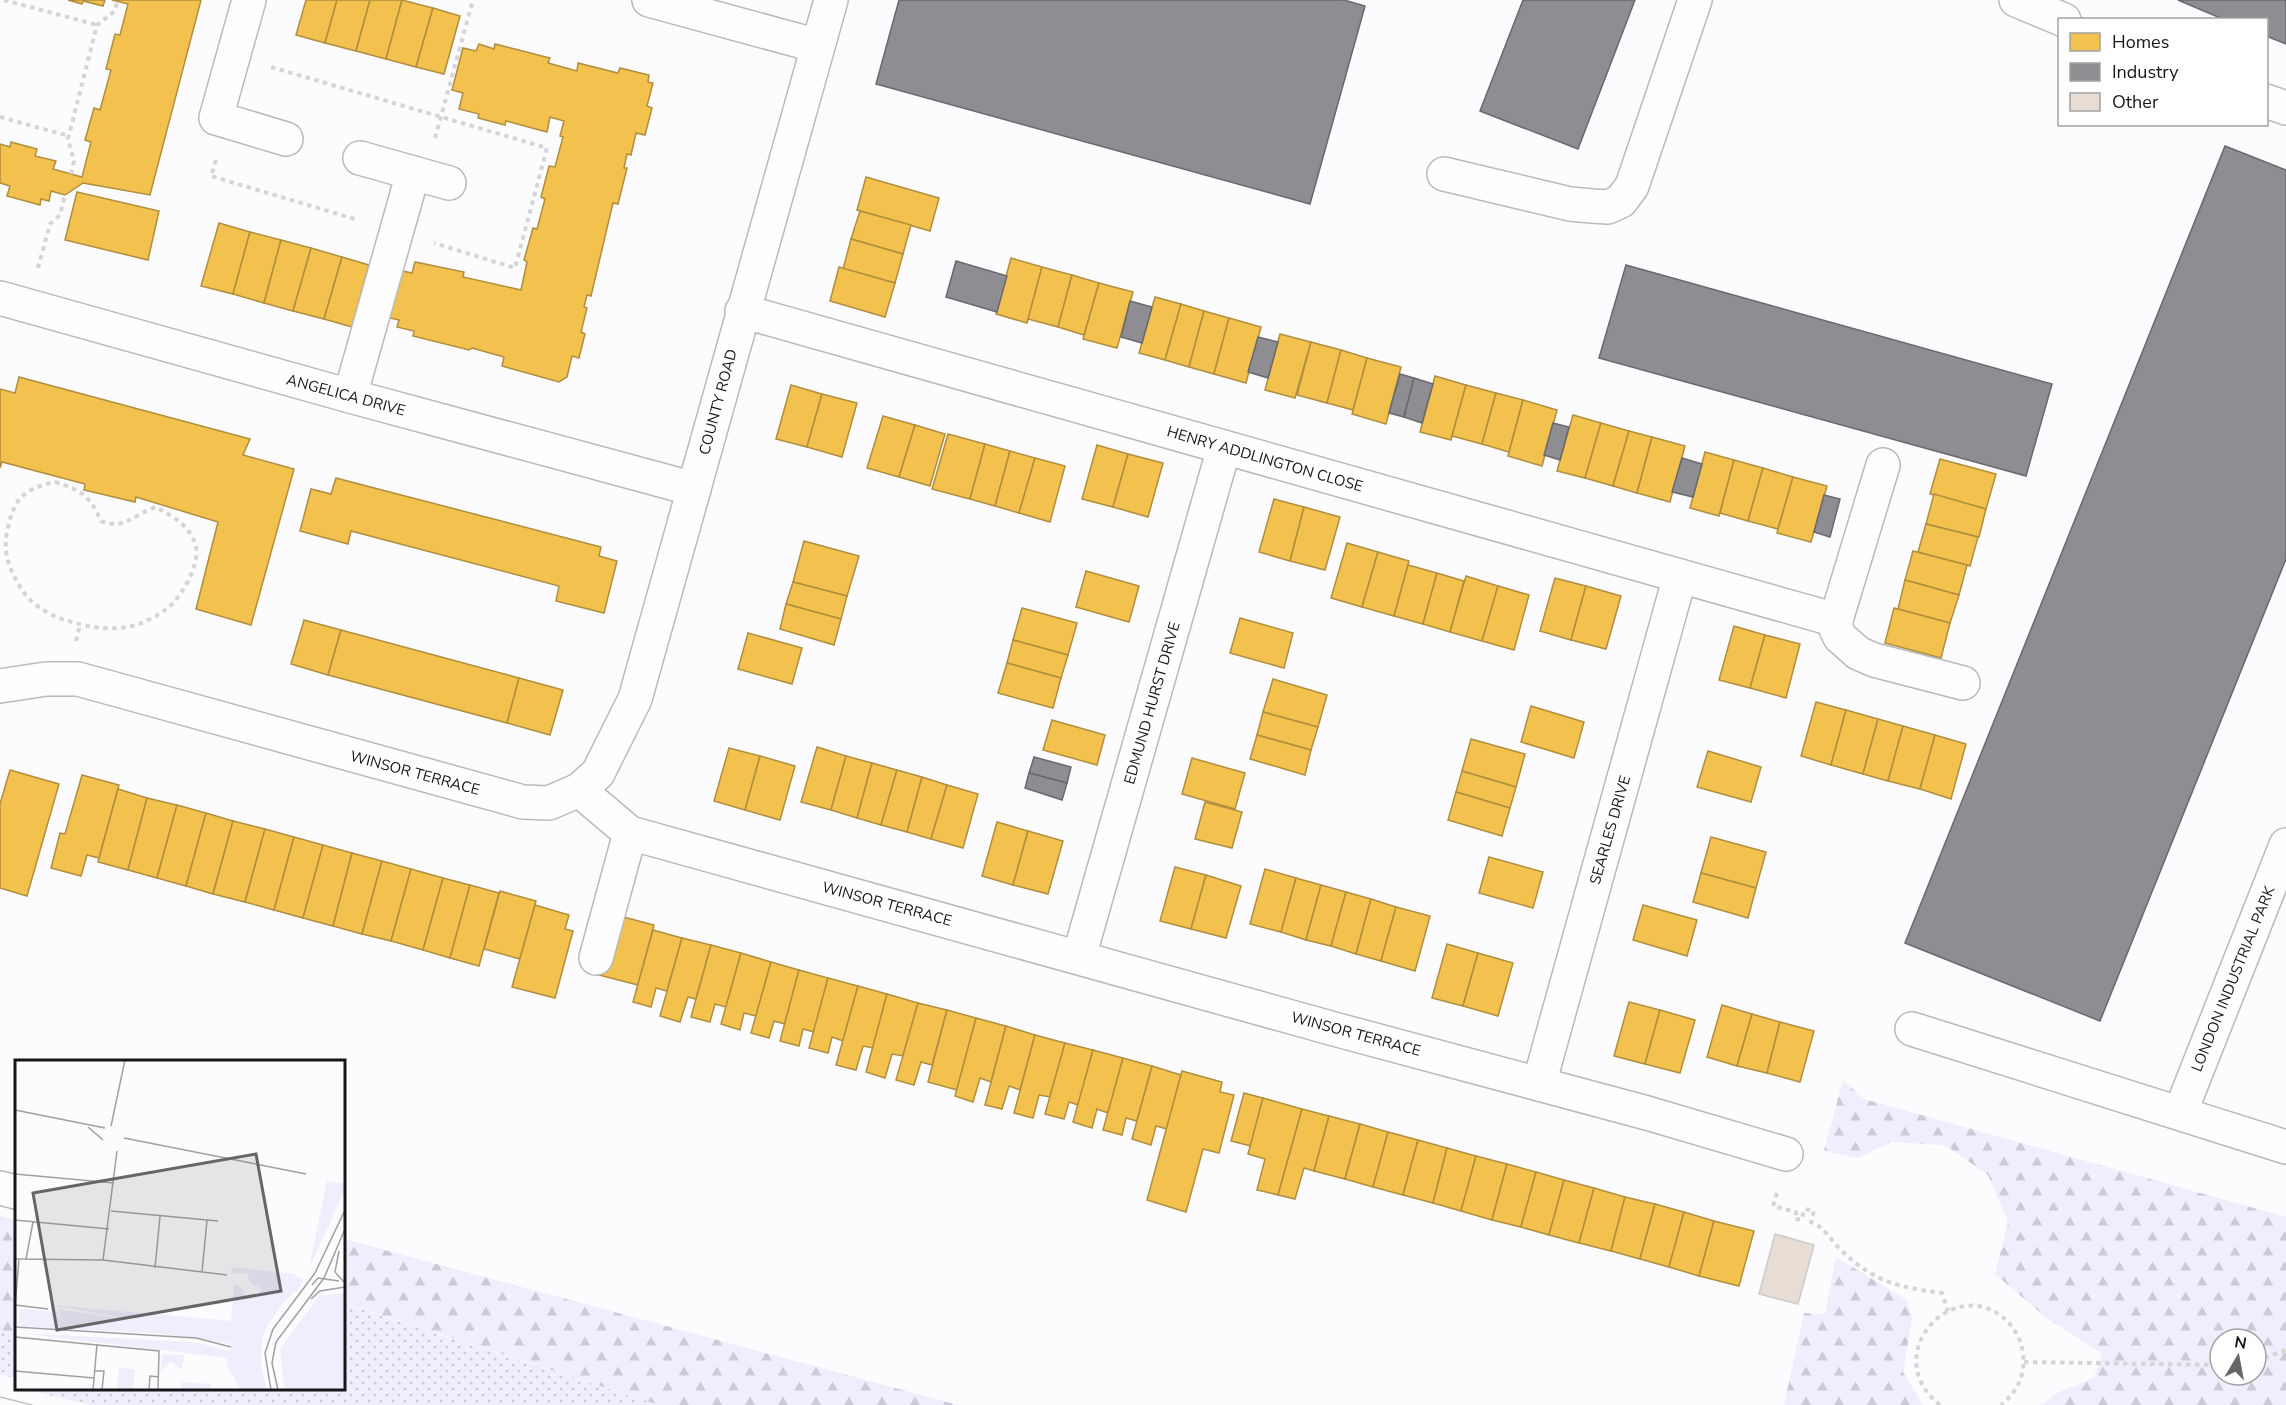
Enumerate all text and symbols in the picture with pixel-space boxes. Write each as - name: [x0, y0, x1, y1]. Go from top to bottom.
- legend: [2058, 18, 2268, 126]
- text: Homes: [2112, 30, 2169, 54]
- text: Industry: [2112, 60, 2179, 84]
- text: Other: [2112, 90, 2159, 114]
- street label: COUNTY ROAD: [694, 347, 742, 457]
- street label: ANGELICA DRIVE: [284, 370, 408, 420]
- street label: HENRY ADDLINGTON CLOSE: [1165, 421, 1365, 497]
- street label: EDMUND HURST DRIVE: [1119, 619, 1185, 787]
- street label: WINSOR TERRACE: [348, 746, 482, 800]
- street label: SEARLES DRIVE: [1585, 773, 1635, 887]
- street label: WINSOR TERRACE: [820, 877, 954, 931]
- street label: LONDON INDUSTRIAL PARK: [2187, 883, 2280, 1075]
- street label: WINSOR TERRACE: [1289, 1007, 1423, 1061]
- inset map: [15, 1060, 345, 1390]
- north arrow: [2208, 1327, 2268, 1387]
- text: N: [2233, 1331, 2248, 1355]

